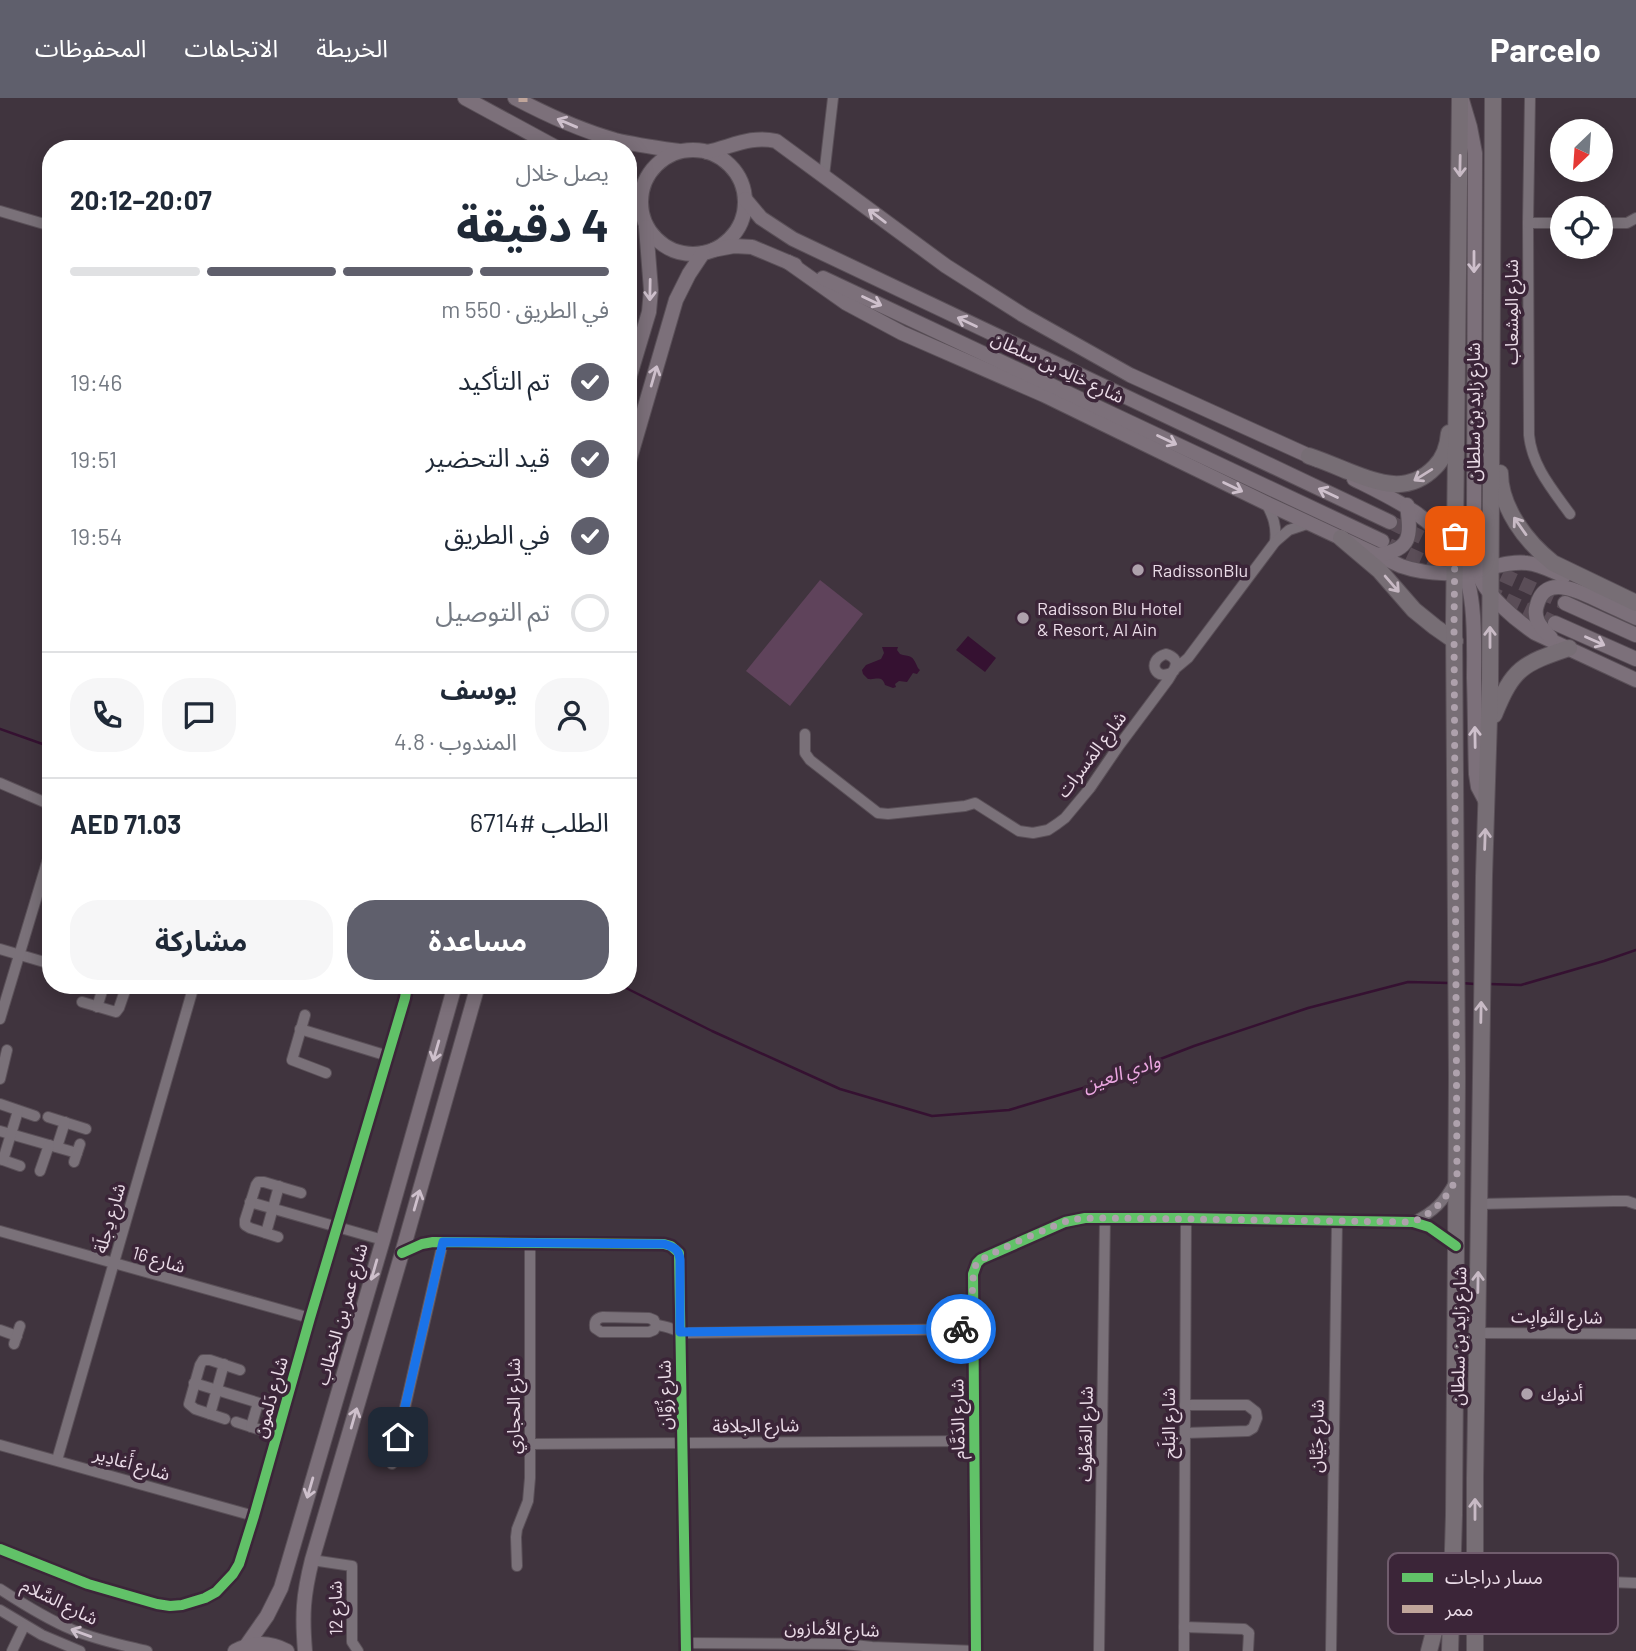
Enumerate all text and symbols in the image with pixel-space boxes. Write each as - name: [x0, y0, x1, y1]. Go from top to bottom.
- text: Parcelo: [1490, 29, 1601, 69]
- text: المحفوظات: [35, 33, 146, 62]
- text: الاتجاهات: [184, 33, 278, 62]
- text: الخريطة: [316, 33, 388, 62]
- one-way arrow: [557, 116, 578, 129]
- north arrow: [1550, 119, 1614, 182]
- map controls: [1550, 119, 1613, 259]
- one-way arrow: [1453, 154, 1467, 177]
- text: يصل خلال: [516, 158, 609, 186]
- text: 20:07–20:12: [70, 184, 212, 215]
- text: 4 دقيقة: [456, 196, 609, 251]
- button: locate: [1550, 196, 1613, 259]
- one-way arrow: [868, 208, 887, 223]
- one-way arrow: [1467, 251, 1481, 274]
- street label: شارع المِشعاب: [1500, 259, 1526, 365]
- one-way arrow: [643, 278, 657, 301]
- text: في الطريق · 550 m: [441, 295, 609, 323]
- one-way arrow: [861, 295, 882, 308]
- one-way arrow: [957, 315, 978, 328]
- street label: شارع خالِد بن سلطان: [986, 327, 1128, 411]
- street label: شارع زايد بن سلطان: [1462, 342, 1488, 482]
- icon: check: [571, 363, 609, 401]
- text: تم التأكيد: [458, 364, 550, 395]
- one-way arrow: [648, 365, 661, 387]
- text: 19:46: [70, 368, 122, 396]
- one-way arrow: [1156, 434, 1177, 447]
- icon: check: [571, 440, 609, 478]
- text: قيد التحضير: [426, 441, 550, 472]
- text: 19:51: [70, 445, 117, 473]
- one-way arrow: [1413, 468, 1433, 482]
- one-way arrow: [1222, 480, 1243, 494]
- one-way arrow: [1318, 485, 1339, 499]
- pin: [1425, 506, 1485, 566]
- icon: check: [571, 517, 609, 555]
- icon: bag: [1436, 517, 1474, 555]
- one-way arrow: [1513, 517, 1527, 536]
- text: في الطريق: [444, 518, 550, 549]
- text: 19:54: [70, 522, 122, 550]
- place label: RadissonBlu: [1152, 559, 1248, 581]
- marker: RadissonBlu: [1130, 562, 1146, 578]
- one-way arrow: [1384, 575, 1400, 593]
- text: تم التوصيل: [435, 595, 550, 626]
- place label: Radisson Blu Hotel & Resort, Al Ain: [1037, 597, 1182, 640]
- marker: Radisson Blu Hotel & Resort, Al Ain: [1015, 610, 1031, 626]
- one-way arrow: [1483, 625, 1497, 648]
- one-way arrow: [1584, 635, 1606, 648]
- text: يوسف: [440, 673, 517, 704]
- button: phone: [70, 678, 144, 752]
- button: chat: [162, 678, 236, 752]
- button: person: [535, 678, 609, 752]
- street label: شارع المَسرات: [1051, 707, 1134, 804]
- one-way arrow: [1468, 725, 1482, 748]
- text: المندوب · 4.8: [394, 727, 517, 755]
- text: الطلب #6714: [470, 806, 609, 837]
- text: AED 71.03: [70, 808, 181, 839]
- one-way arrow: [1478, 828, 1492, 851]
- button: مشاركة: [70, 900, 333, 980]
- button: مساعدة: [347, 900, 609, 980]
- one-way arrow: [1475, 1001, 1488, 1024]
- one-way arrow: [429, 1039, 442, 1062]
- water label: وادي العين: [1079, 1048, 1165, 1100]
- street label: شارع دِجلَة: [88, 1180, 133, 1257]
- one-way arrow: [411, 1189, 424, 1212]
- street label: شارع عمر بن الخطاب: [310, 1240, 376, 1389]
- street label: شارع 16: [129, 1241, 188, 1281]
- one-way arrow: [367, 1258, 380, 1281]
- street label: شارع زايد بن سلطان: [1446, 1266, 1474, 1406]
- one-way arrow: [1471, 1271, 1485, 1294]
- courier: [926, 1294, 996, 1364]
- street label: شارع الثَوابِت: [1511, 1304, 1603, 1332]
- icon: bike: [942, 1310, 980, 1348]
- street label: شارع دَلمون: [248, 1354, 296, 1441]
- street label: شارع الحجاري: [502, 1358, 528, 1454]
- street label: شارع زُوَّان: [652, 1360, 680, 1430]
- street label: شارع الدَمَّام: [945, 1378, 973, 1459]
- place label: أدنوك: [1541, 1383, 1583, 1406]
- street label: شارع العَطُوف: [1073, 1386, 1101, 1482]
- marker: أدنوك: [1519, 1386, 1535, 1402]
- street label: شارع البَلَح: [1156, 1388, 1183, 1458]
- street label: شارع جَيَّان: [1304, 1399, 1332, 1473]
- pin: [368, 1407, 428, 1467]
- one-way arrow: [348, 1408, 361, 1430]
- street label: شارع الجلافة: [712, 1413, 800, 1441]
- icon: home: [379, 1418, 417, 1456]
- street label: شارع أَغادِير: [89, 1438, 174, 1488]
- one-way arrow: [303, 1477, 316, 1499]
- one-way arrow: [1468, 1498, 1482, 1521]
- legend: [1388, 1553, 1618, 1634]
- text: مسار دراجات: [1445, 1565, 1543, 1589]
- street label: شارع السَّلام: [16, 1573, 102, 1633]
- street label: شارع 12: [324, 1580, 350, 1636]
- text: ممر: [1444, 1597, 1473, 1621]
- street label: شارع الأمازون: [784, 1615, 880, 1645]
- one-way arrow: [71, 1626, 93, 1638]

